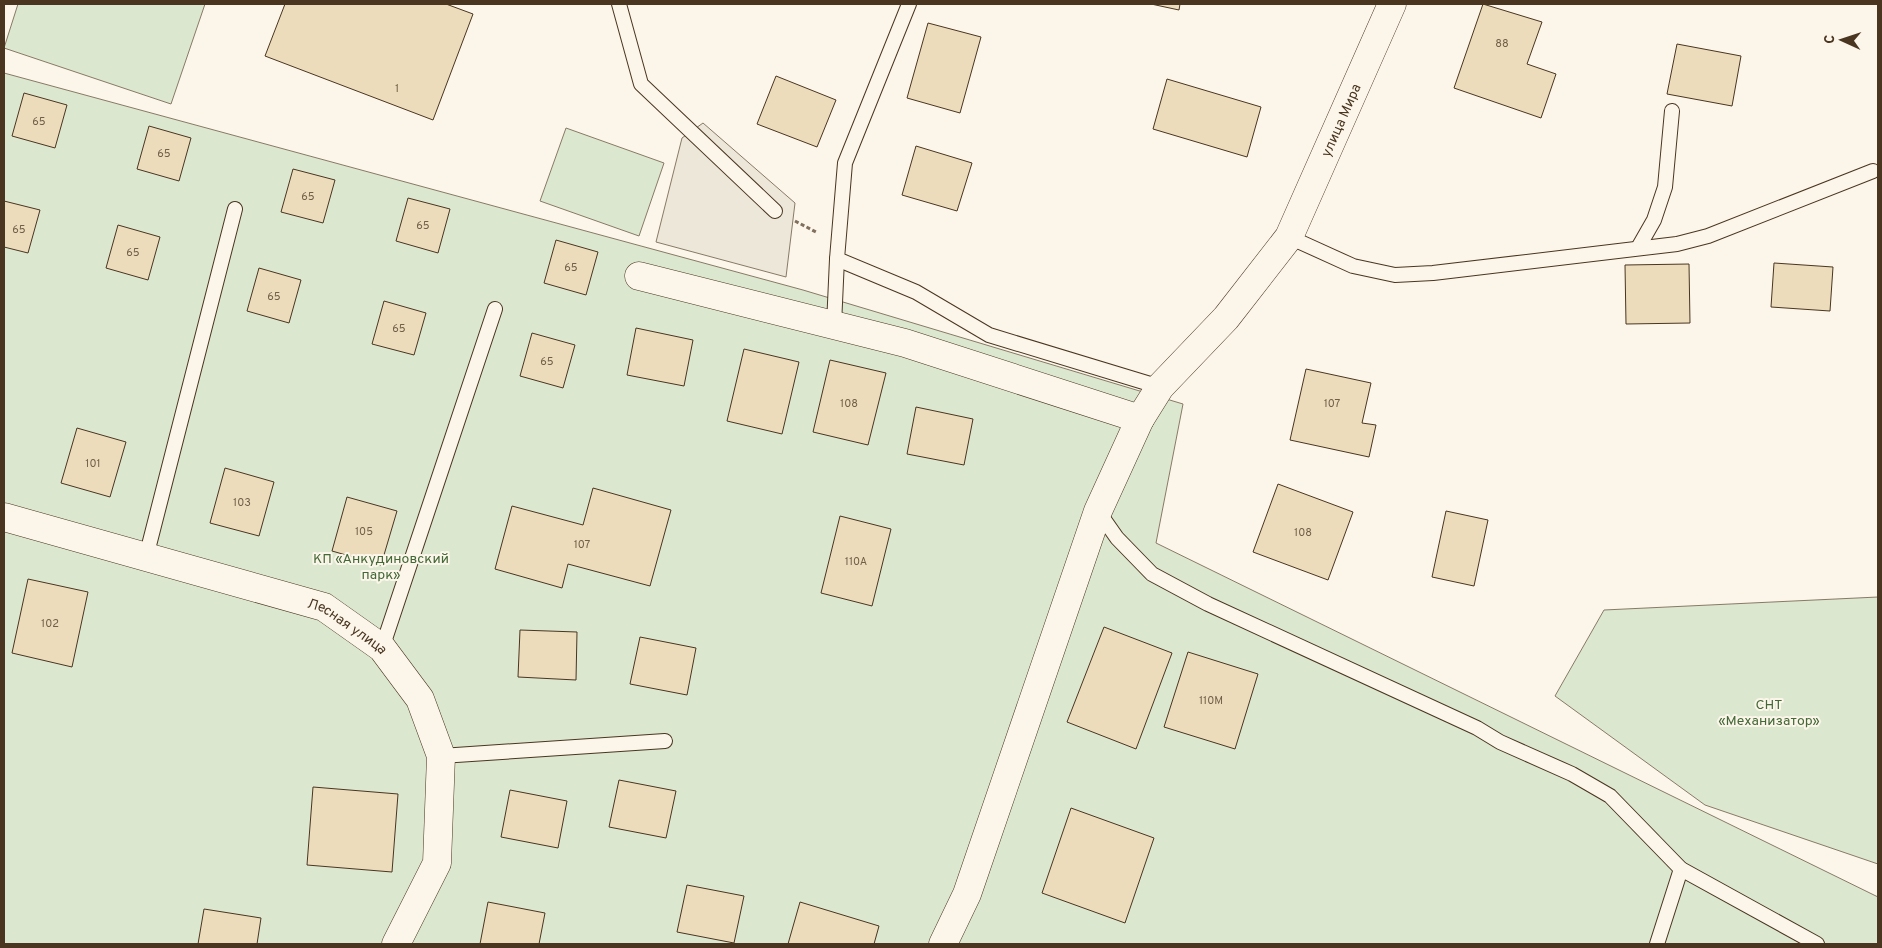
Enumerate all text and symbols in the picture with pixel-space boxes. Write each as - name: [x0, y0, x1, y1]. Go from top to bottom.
- north arrow: [1817, 15, 1867, 65]
- text: С: [1822, 34, 1839, 44]
- house number: 88: [1495, 37, 1509, 51]
- street label: улица Мира: [1318, 81, 1366, 160]
- house number: 1: [395, 82, 399, 96]
- house number: 65: [32, 115, 46, 129]
- house number: 65: [157, 147, 171, 161]
- house number: 65: [301, 190, 315, 204]
- house number: 65: [416, 219, 430, 233]
- house number: 65: [12, 223, 26, 237]
- house number: 65: [126, 246, 140, 260]
- house number: 65: [564, 261, 578, 275]
- house number: 65: [267, 290, 281, 304]
- house number: 65: [392, 322, 406, 336]
- house number: 65: [540, 355, 554, 369]
- house number: 108: [840, 397, 858, 411]
- house number: 107: [1324, 397, 1341, 411]
- house number: 101: [85, 457, 101, 471]
- house number: 103: [233, 496, 251, 510]
- house number: 105: [355, 525, 373, 539]
- house number: 108: [1294, 526, 1312, 540]
- house number: 107: [574, 538, 591, 552]
- park label: КП «Анкудиновский парк»: [313, 551, 449, 584]
- house number: 110А: [845, 555, 867, 569]
- street label: Лесная улица: [305, 596, 391, 658]
- house number: 102: [41, 617, 59, 631]
- house number: 110М: [1199, 694, 1223, 708]
- park label: СНТ «Механизатор»: [1718, 697, 1820, 730]

